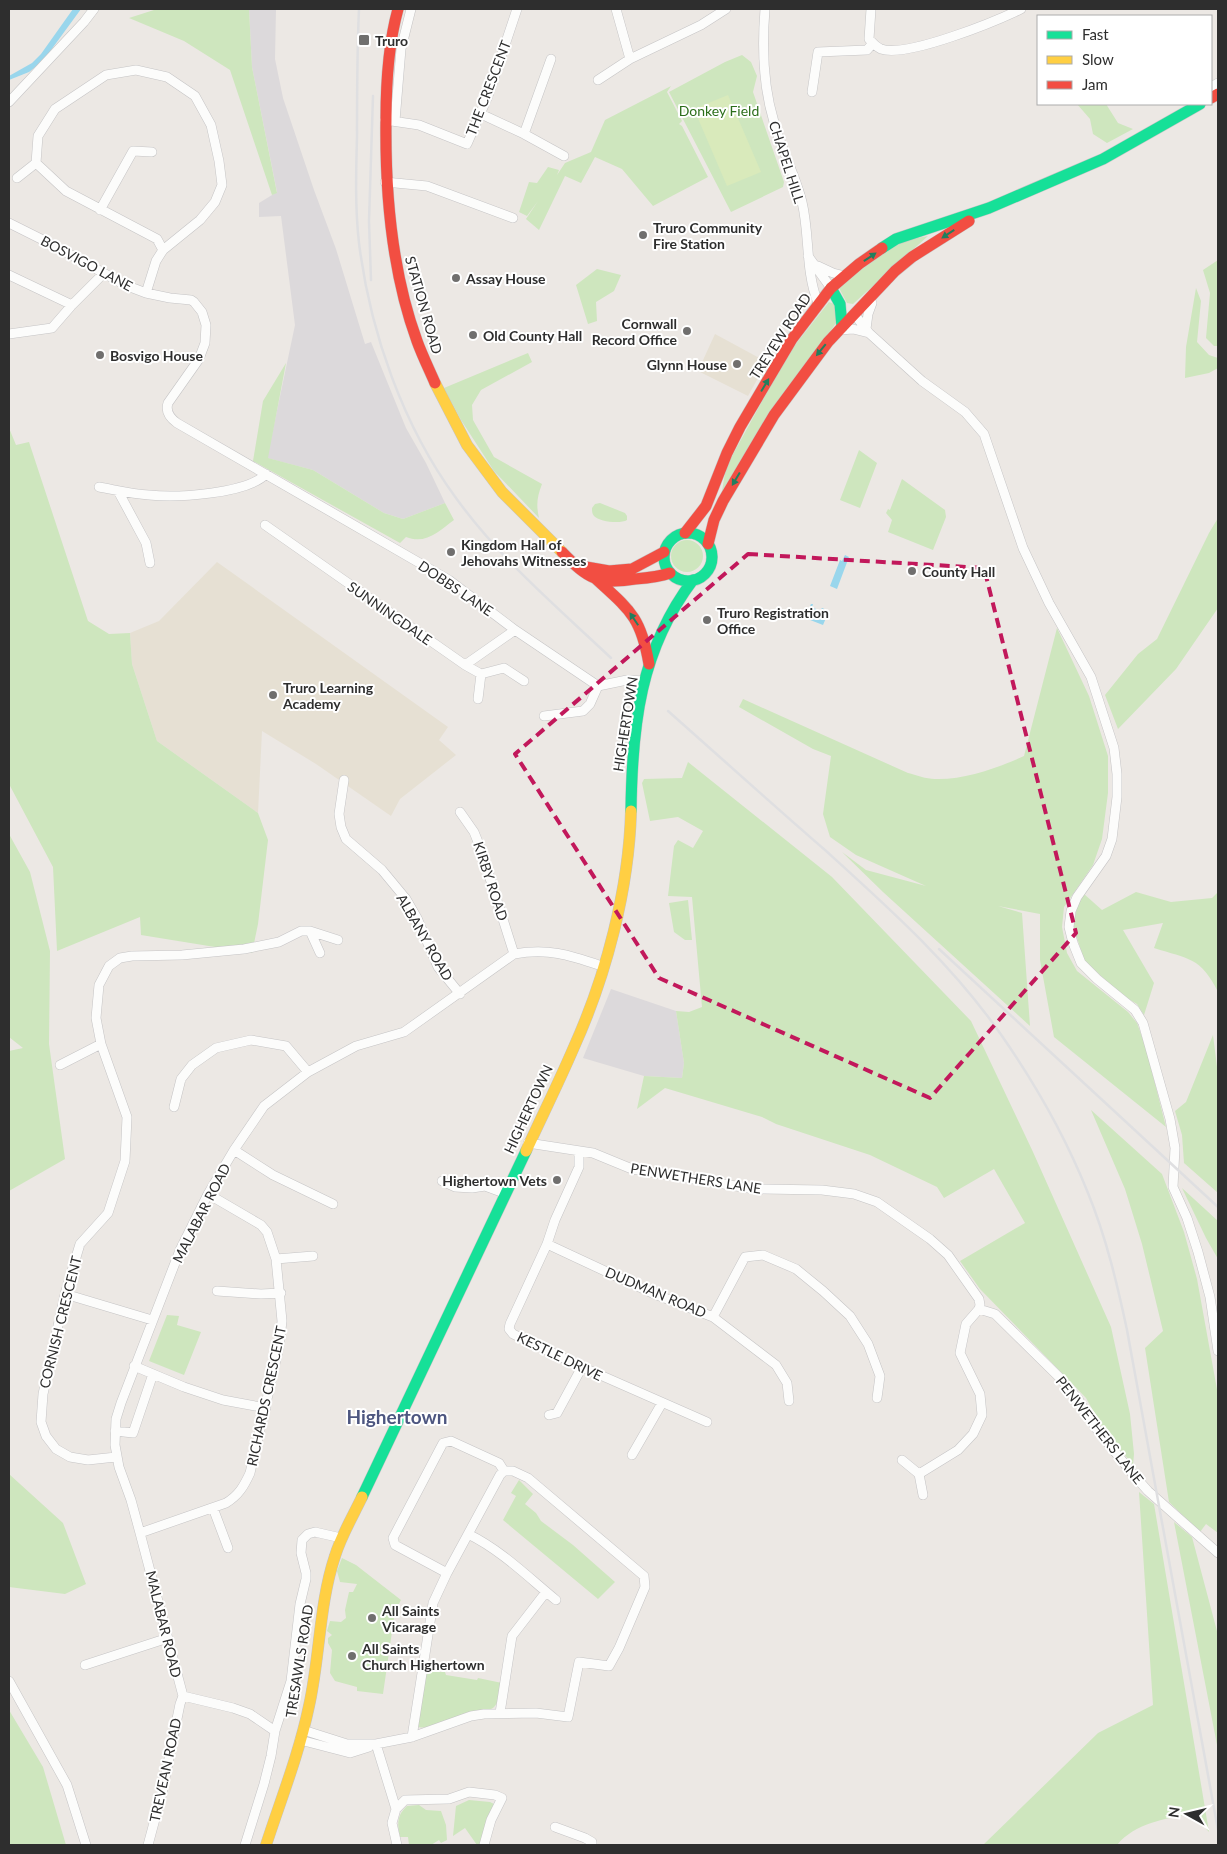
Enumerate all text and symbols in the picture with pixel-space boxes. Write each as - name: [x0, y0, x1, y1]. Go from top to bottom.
- legend: [1037, 15, 1212, 105]
- text: Fast: [1082, 25, 1109, 43]
- place label: Truro: [375, 32, 408, 49]
- marker: Truro: [357, 33, 371, 47]
- street label: THE CRESCENT: [462, 37, 514, 138]
- text: Slow: [1082, 50, 1114, 68]
- text: Jam: [1082, 75, 1108, 93]
- park label: Donkey Field: [679, 102, 759, 119]
- street label: CHAPEL HILL: [766, 119, 808, 205]
- place label: Truro Community Fire Station: [653, 219, 763, 252]
- marker: Truro Community Fire Station: [637, 229, 649, 241]
- one-way arrow: [941, 230, 954, 239]
- street label: BOSVIGO LANE: [38, 232, 136, 294]
- one-way arrow: [863, 252, 877, 261]
- street label: STATION ROAD: [402, 254, 446, 356]
- place label: Assay House: [465, 270, 546, 287]
- marker: Assay House: [450, 272, 462, 284]
- street label: TREYEW ROAD: [746, 290, 814, 382]
- place label: Cornwall Record Office: [592, 315, 678, 348]
- marker: Cornwall Record Office: [681, 325, 693, 337]
- place label: Old County Hall: [483, 327, 582, 344]
- marker: Old County Hall: [467, 329, 479, 341]
- one-way arrow: [816, 343, 827, 356]
- place label: Bosvigo House: [110, 347, 204, 364]
- marker: Bosvigo House: [94, 349, 106, 361]
- place label: Glynn House: [647, 356, 728, 373]
- marker: Glynn House: [731, 358, 743, 370]
- one-way arrow: [761, 378, 769, 393]
- one-way arrow: [731, 472, 740, 485]
- place label: Kingdom Hall of Jehovahs Witnesses: [461, 536, 586, 569]
- marker: Kingdom Hall of Jehovahs Witnesses: [445, 546, 457, 558]
- street label: DOBBS LANE: [415, 557, 497, 619]
- place label: County Hall: [922, 563, 995, 580]
- marker: County Hall: [906, 565, 918, 577]
- street label: SUNNINGDALE: [344, 578, 436, 648]
- place label: Truro Registration Office: [717, 604, 829, 637]
- one-way arrow: [629, 612, 639, 625]
- marker: Truro Registration Office: [701, 614, 713, 626]
- street label: HIGHERTOWN: [609, 675, 641, 773]
- place label: Truro Learning Academy: [282, 679, 374, 712]
- marker: Truro Learning Academy: [267, 689, 279, 701]
- street label: KIRBY ROAD: [470, 839, 512, 923]
- street label: ALBANY ROAD: [393, 891, 457, 983]
- street label: HIGHERTOWN: [500, 1062, 556, 1156]
- street label: PENWETHERS LANE: [629, 1159, 763, 1197]
- street label: MALABAR ROAD: [169, 1160, 233, 1266]
- place label: Highertown Vets: [442, 1172, 547, 1189]
- marker: Highertown Vets: [551, 1174, 563, 1186]
- street label: CORNISH CRESCENT: [35, 1253, 85, 1390]
- street label: DUDMAN ROAD: [603, 1263, 709, 1321]
- street label: RICHARDS CRESCENT: [243, 1324, 289, 1468]
- street label: KESTLE DRIVE: [514, 1328, 606, 1384]
- street label: PENWETHERS LANE: [1053, 1373, 1147, 1487]
- district label: Highertown: [346, 1405, 448, 1428]
- street label: MALABAR ROAD: [142, 1569, 186, 1679]
- place label: All Saints Vicarage: [381, 1602, 439, 1635]
- street label: TRESAWLS ROAD: [282, 1603, 316, 1719]
- marker: All Saints Vicarage: [366, 1612, 378, 1624]
- place label: All Saints Church Highertown: [361, 1640, 485, 1673]
- marker: All Saints Church Highertown: [346, 1650, 358, 1662]
- street label: TREVEAN ROAD: [146, 1716, 184, 1824]
- north arrow: [1162, 1789, 1212, 1839]
- text: N: [1164, 1806, 1183, 1819]

